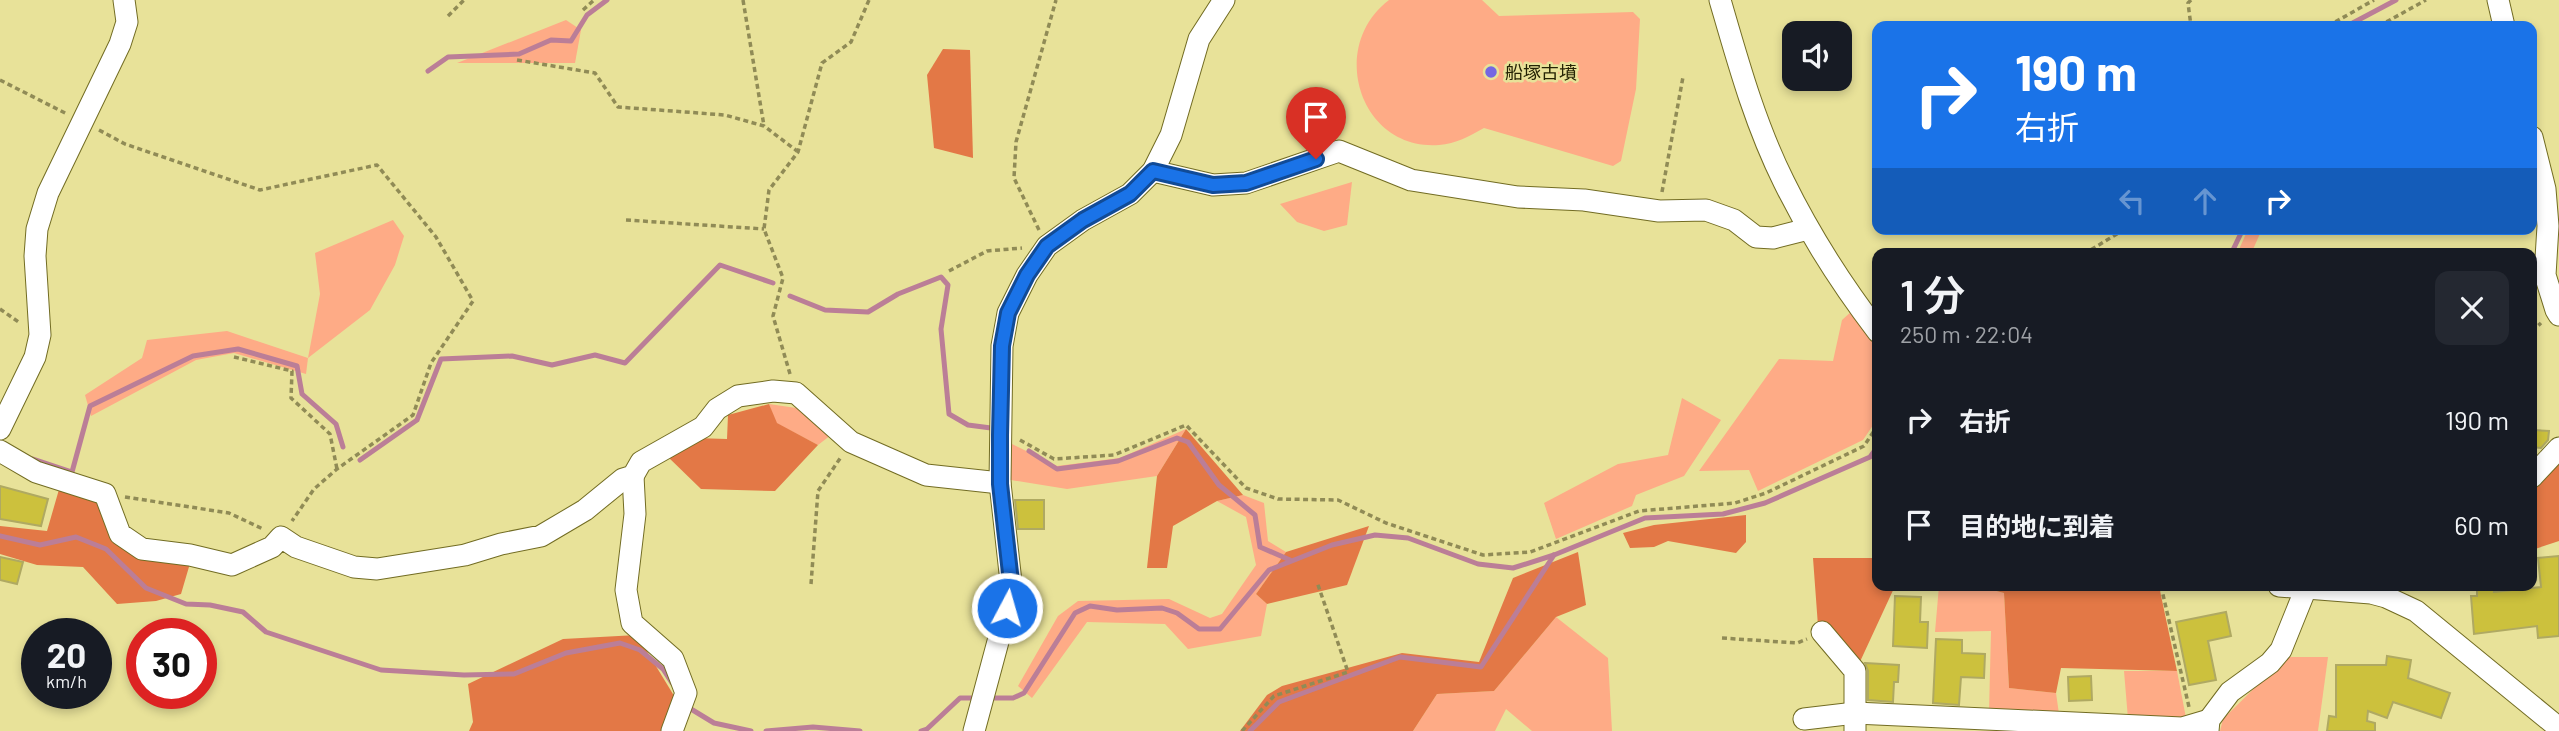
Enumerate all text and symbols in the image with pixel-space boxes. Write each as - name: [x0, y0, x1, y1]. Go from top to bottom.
- map controls: [1782, 21, 1852, 91]
- button: sound: [1782, 21, 1852, 91]
- text: 190 m: [2015, 42, 2137, 101]
- icon: right: [1900, 49, 1991, 140]
- place label: 船塚古墳: [1505, 61, 1577, 83]
- marker: 船塚古墳: [1483, 64, 1499, 80]
- pin: [1286, 87, 1346, 159]
- icon: arrive: [1297, 98, 1335, 136]
- text: 右折: [2015, 107, 2079, 145]
- icon: left: [2113, 182, 2151, 220]
- icon: ahead: [2186, 182, 2224, 220]
- icon: right: [2259, 182, 2297, 220]
- text: 1 分: [1900, 269, 1965, 319]
- button: close: [2435, 271, 2509, 345]
- text: 250 m · 22:04: [1900, 320, 2033, 348]
- icon: right: [1900, 401, 1938, 439]
- text: 190 m: [2445, 404, 2509, 435]
- text: 右折: [1959, 405, 2011, 436]
- icon: arrive: [1900, 506, 1938, 544]
- text: 60 m: [2454, 509, 2509, 540]
- text: 目的地に到着: [1959, 510, 2115, 541]
- position arrow: [970, 571, 1044, 645]
- speed limit sign: 30: [126, 618, 217, 709]
- text: 20: [47, 633, 86, 675]
- text: km/h: [46, 670, 87, 692]

